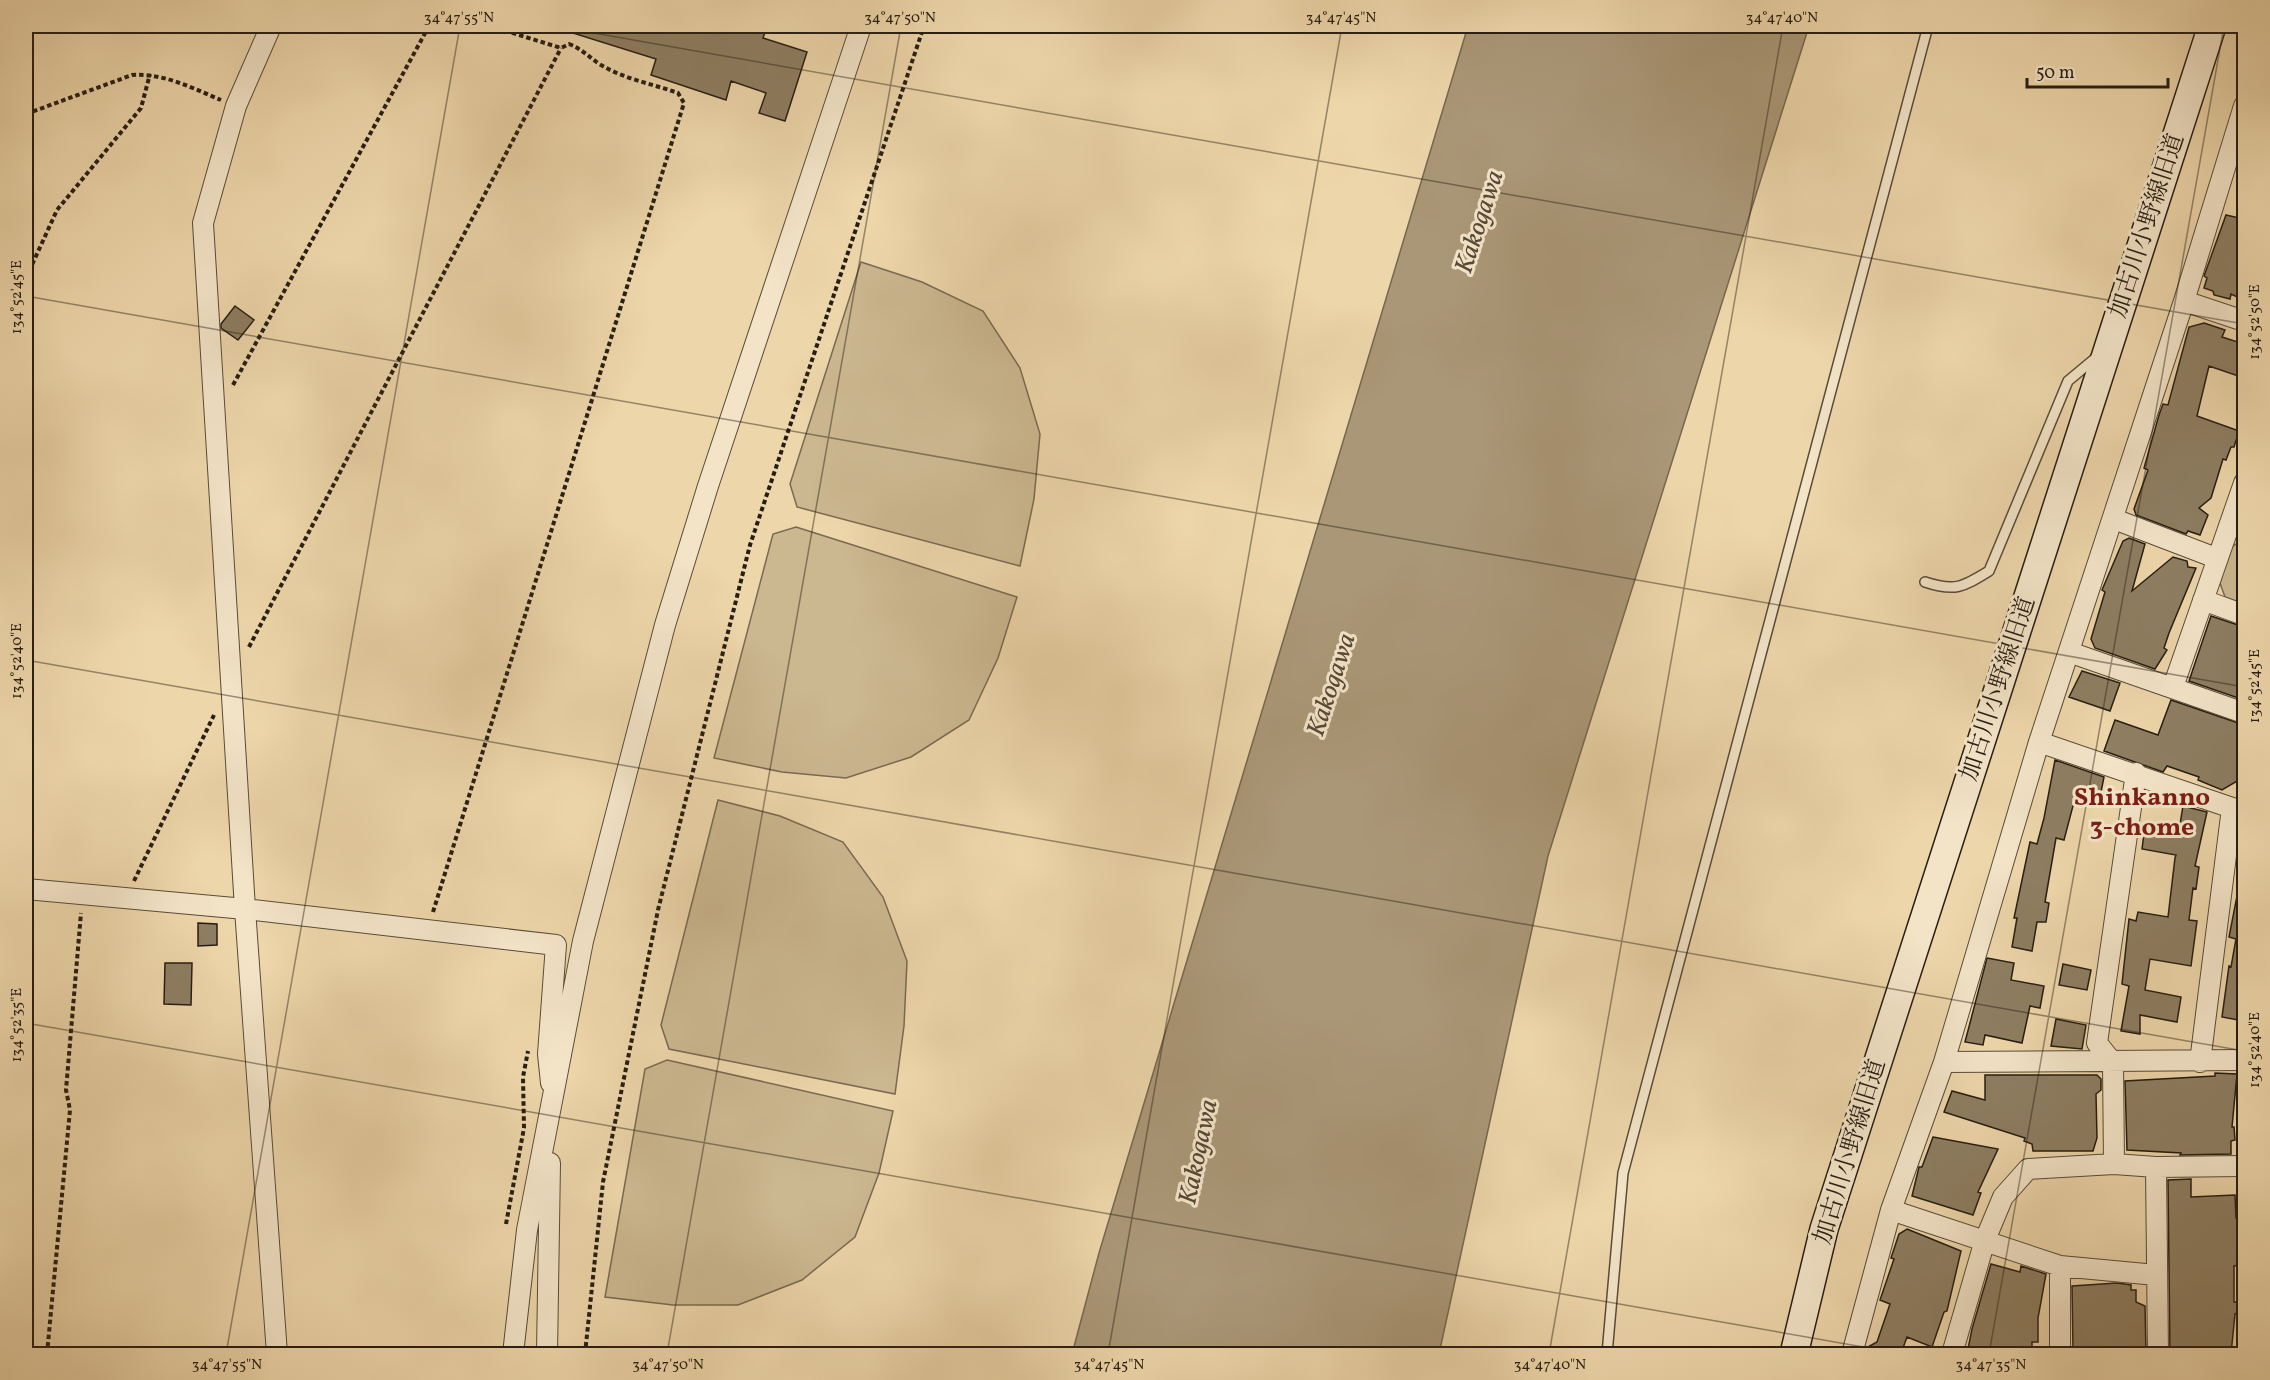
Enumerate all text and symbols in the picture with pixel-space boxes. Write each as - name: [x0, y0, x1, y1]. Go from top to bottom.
- text: 34°47'55"N: [424, 8, 494, 29]
- text: 34°47'50"N: [864, 8, 936, 29]
- text: 34°47'45"N: [1306, 8, 1376, 29]
- text: 34°47'40"N: [1746, 8, 1818, 29]
- scale bar: [2027, 51, 2168, 89]
- text: 50 m: [2036, 61, 2075, 86]
- street label: 加古川小野線旧道: [2102, 129, 2194, 323]
- water label: Kakogawa: [1446, 166, 1514, 278]
- text: 134°52'45"E: [7, 260, 28, 334]
- text: 134°52'50"E: [2245, 284, 2266, 360]
- street label: 加古川小野線旧道: [1953, 592, 2045, 786]
- text: 134°52'40"E: [7, 623, 28, 699]
- water label: Kakogawa: [1298, 629, 1366, 741]
- text: 134°52'45"E: [2245, 649, 2266, 723]
- district label: Shinkanno 3-chome: [2074, 780, 2210, 846]
- text: 134°52'35"E: [7, 988, 28, 1062]
- text: 134°52'40"E: [2245, 1012, 2266, 1088]
- street label: 加古川小野線旧道: [1807, 1055, 1895, 1249]
- water label: Kakogawa: [1170, 1096, 1228, 1208]
- text: 34°47'55"N: [192, 1355, 262, 1376]
- text: 34°47'50"N: [632, 1355, 704, 1376]
- text: 34°47'45"N: [1074, 1355, 1144, 1376]
- text: 34°47'40"N: [1514, 1355, 1586, 1376]
- text: 34°47'35"N: [1956, 1355, 2027, 1376]

